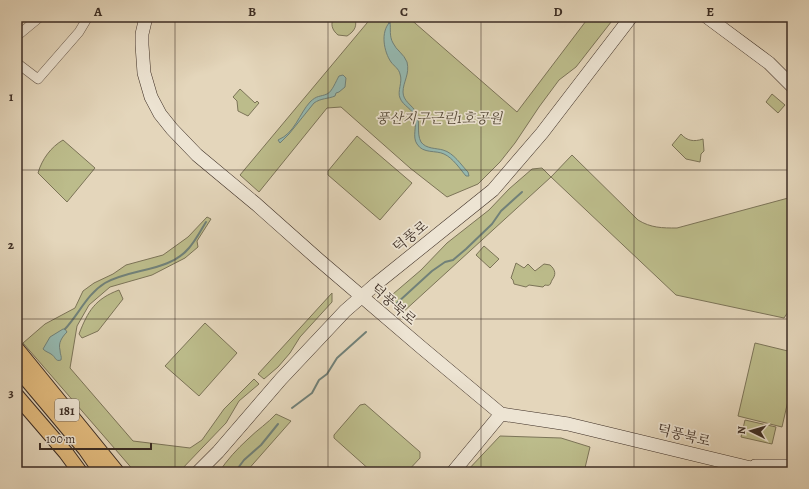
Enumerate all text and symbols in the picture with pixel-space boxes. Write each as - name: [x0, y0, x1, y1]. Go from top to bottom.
- text: A: [93, 3, 103, 20]
- text: B: [248, 3, 256, 20]
- text: C: [400, 3, 408, 20]
- text: D: [553, 3, 563, 20]
- text: E: [706, 3, 714, 20]
- text: 1: [9, 88, 14, 105]
- park label: 풍산지구근린1호공원: [376, 109, 504, 128]
- street label: 덕풍로: [389, 216, 432, 257]
- text: 2: [8, 236, 15, 253]
- street label: 덕풍북로: [367, 279, 421, 330]
- text: 3: [8, 384, 14, 401]
- road number: 181: [55, 399, 79, 421]
- north arrow: [731, 411, 771, 451]
- street label: 덕풍북로: [655, 420, 713, 451]
- scale bar: [40, 425, 151, 451]
- text: N: [734, 426, 749, 435]
- text: 100 m: [46, 431, 75, 447]

